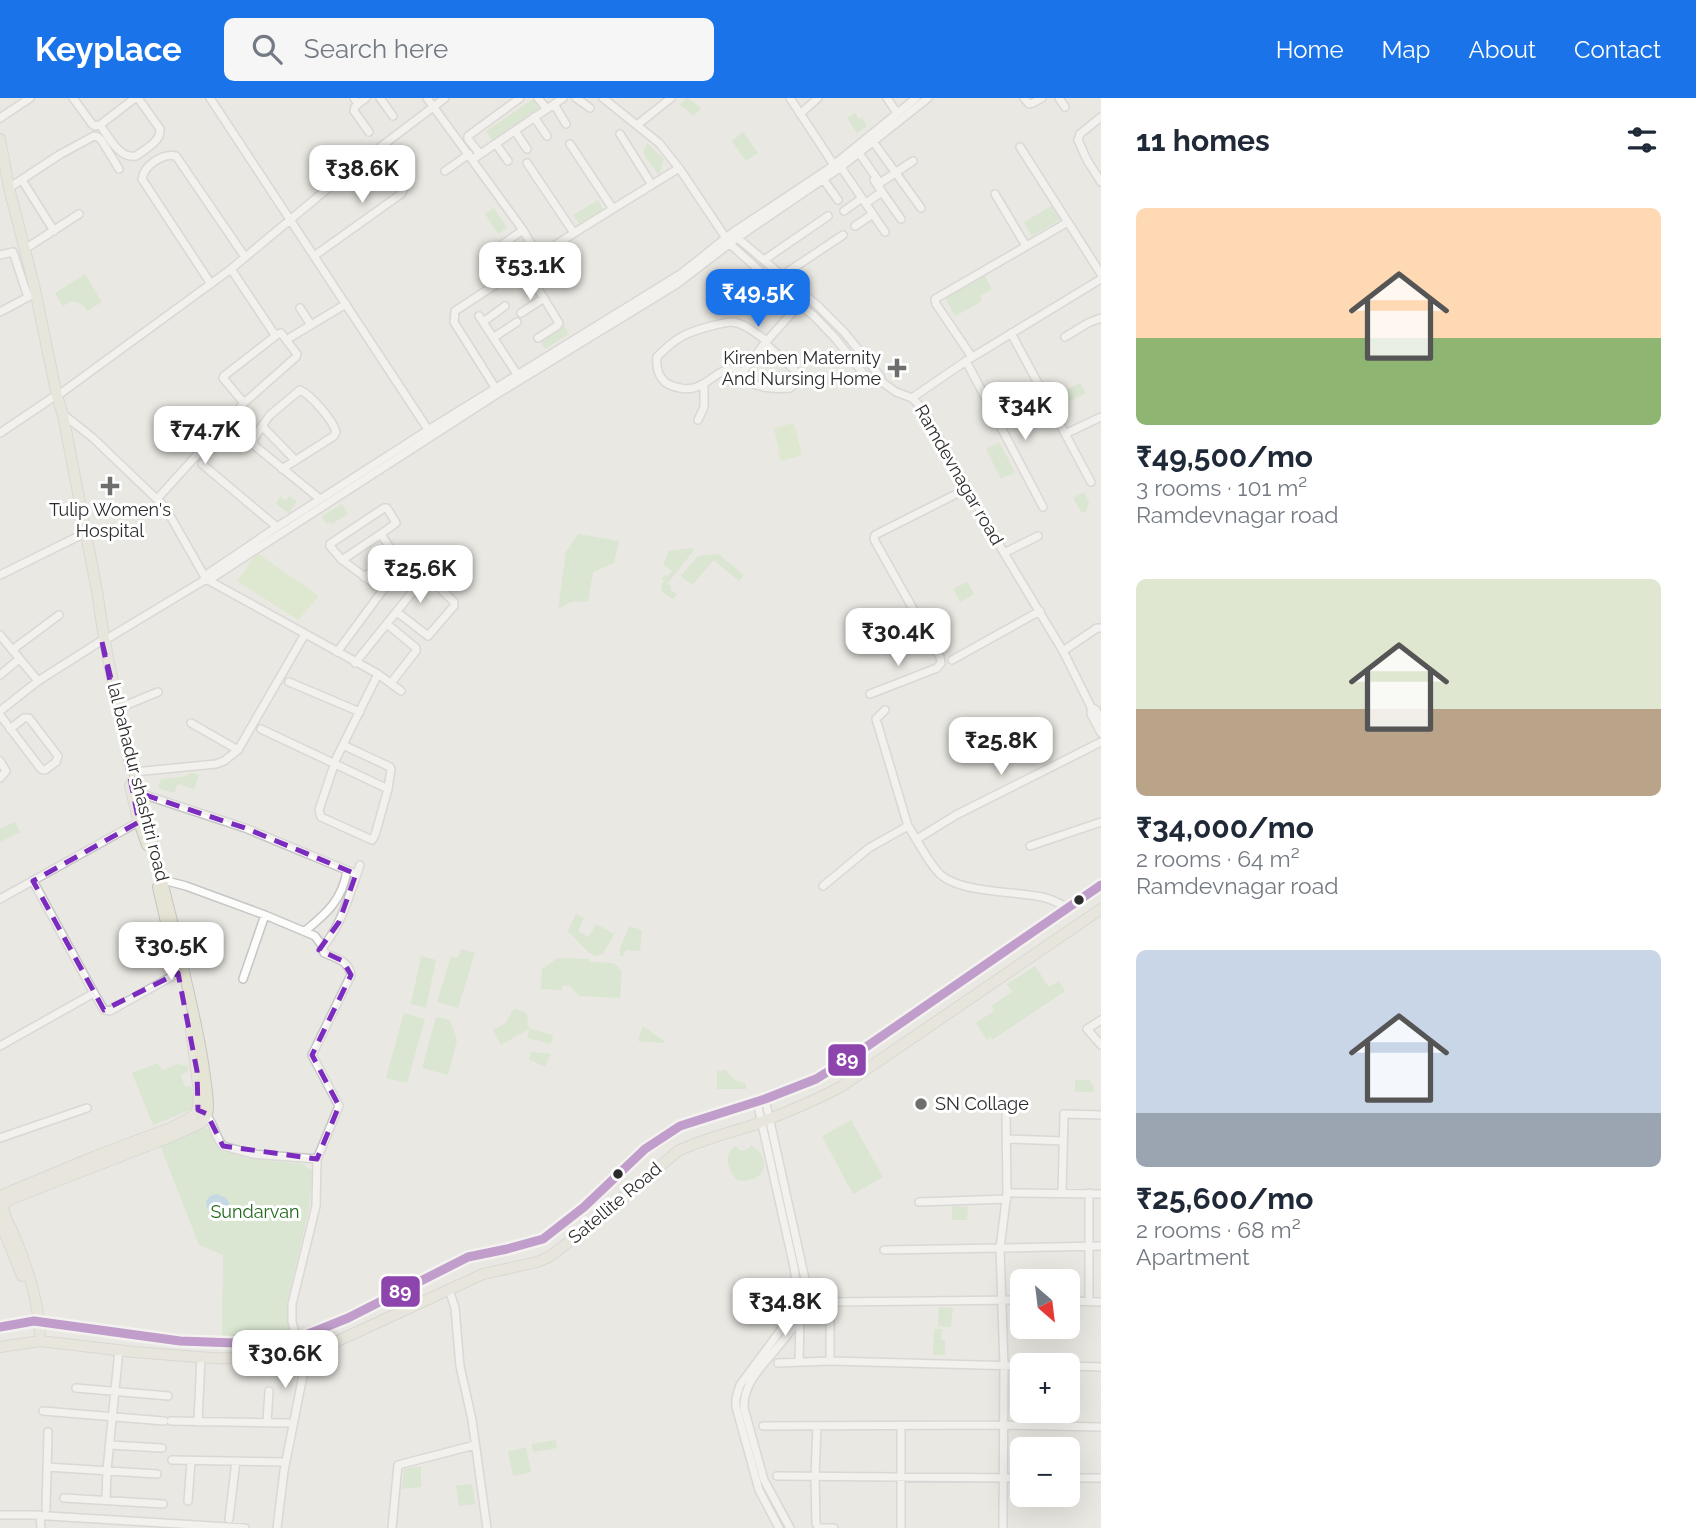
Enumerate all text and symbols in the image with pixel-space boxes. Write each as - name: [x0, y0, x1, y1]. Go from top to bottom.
- search box: [224, 18, 714, 81]
- text: Keyplace: [35, 30, 182, 69]
- icon: search: [248, 30, 286, 68]
- text: Search here: [304, 34, 448, 64]
- text: Home: [1276, 35, 1344, 64]
- text: Map: [1382, 35, 1430, 64]
- text: About: [1468, 35, 1536, 64]
- text: Contact: [1574, 35, 1661, 64]
- icon: filters: [1623, 121, 1661, 159]
- text: 11 homes: [1136, 123, 1270, 158]
- pin: ₹38.6K: [305, 146, 419, 205]
- text: ₹38.6K: [325, 154, 399, 181]
- pin: ₹53.1K: [473, 242, 587, 302]
- text: ₹53.1K: [495, 251, 565, 278]
- icon: home: [1336, 253, 1462, 379]
- pin: ₹49.5K: [701, 270, 815, 329]
- text: ₹49.5K: [722, 278, 794, 305]
- place label: Kirenben Maternity And Nursing Home: [722, 347, 881, 389]
- marker: Kirenben Maternity And Nursing Home: [887, 358, 907, 378]
- pin: ₹34K: [984, 382, 1066, 442]
- text: ₹34K: [998, 391, 1052, 418]
- street label: Ramdevnagar road: [911, 401, 1008, 549]
- pin: ₹74.7K: [148, 406, 262, 466]
- text: ₹74.7K: [170, 415, 240, 442]
- text: ₹49,500/mo: [1136, 439, 1313, 474]
- text: 3 rooms · 101 m²: [1136, 474, 1307, 501]
- marker: Tulip Women's Hospital: [100, 476, 120, 496]
- place label: Tulip Women's Hospital: [49, 499, 171, 541]
- text: Ramdevnagar road: [1136, 501, 1339, 528]
- pin: ₹25.6K: [363, 546, 477, 605]
- text: ₹25.6K: [384, 554, 456, 581]
- pin: ₹30.4K: [841, 608, 955, 668]
- text: ₹30.4K: [862, 617, 934, 644]
- icon: home: [1336, 624, 1462, 750]
- street label: lal bahadur shashtri road: [104, 680, 173, 883]
- pin: ₹25.8K: [944, 718, 1058, 777]
- text: ₹25.8K: [965, 726, 1037, 753]
- text: ₹34,000/mo: [1136, 810, 1314, 845]
- text: 2 rooms · 64 m²: [1136, 845, 1300, 872]
- text: Ramdevnagar road: [1136, 872, 1339, 899]
- unlabelled marker: [1072, 893, 1086, 907]
- pin: ₹30.5K: [114, 922, 228, 982]
- text: ₹30.5K: [135, 931, 207, 958]
- icon: home: [1336, 995, 1462, 1121]
- line badge: 89: [827, 1043, 867, 1077]
- text: 89: [836, 1048, 858, 1070]
- place label: SN Collage: [935, 1093, 1029, 1114]
- marker: SN Collage: [913, 1096, 929, 1112]
- street label: Satellite Road: [564, 1158, 665, 1248]
- unlabelled marker: [611, 1167, 625, 1181]
- text: ₹25,600/mo: [1136, 1181, 1313, 1216]
- park label: Sundarvan: [210, 1201, 300, 1222]
- text: 2 rooms · 68 m²: [1136, 1216, 1301, 1243]
- text: Apartment: [1136, 1243, 1250, 1270]
- north arrow: [1010, 1269, 1080, 1339]
- map controls: [1010, 1269, 1080, 1507]
- line badge: 89: [380, 1275, 421, 1308]
- pin: ₹34.8K: [728, 1278, 842, 1338]
- text: 89: [389, 1280, 411, 1302]
- text: ₹34.8K: [749, 1287, 821, 1314]
- pin: ₹30.6K: [228, 1330, 342, 1390]
- text: ₹30.6K: [248, 1339, 322, 1366]
- button: +: [1010, 1353, 1080, 1423]
- button: −: [1010, 1437, 1080, 1507]

